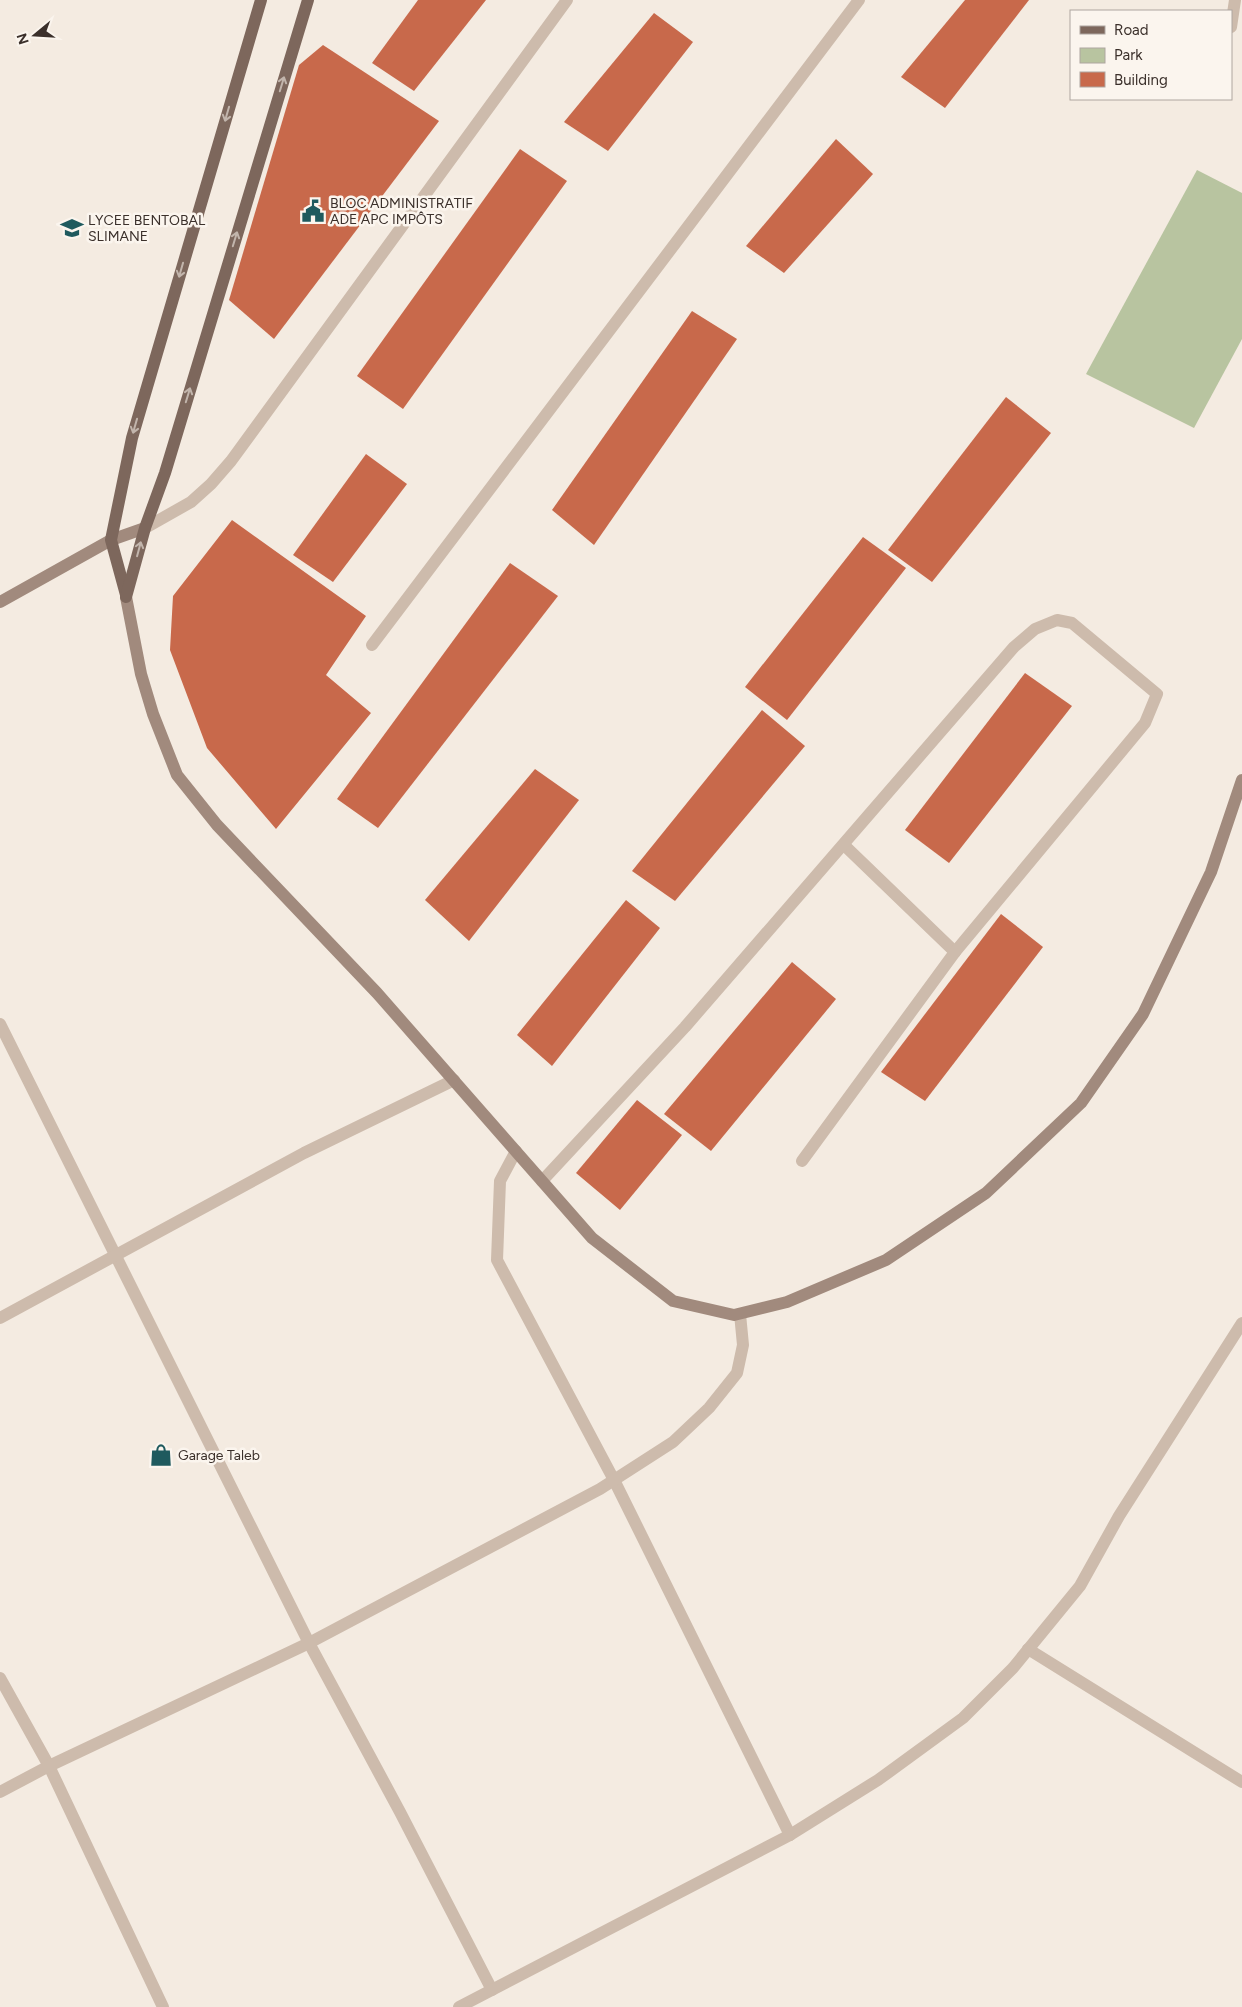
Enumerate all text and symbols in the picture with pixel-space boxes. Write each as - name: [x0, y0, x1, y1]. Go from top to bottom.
- north arrow: [10, 10, 60, 60]
- legend: [1070, 10, 1232, 100]
- text: Road: [1114, 21, 1149, 39]
- text: N: [13, 31, 33, 47]
- text: Park: [1114, 46, 1143, 64]
- text: Building: [1114, 71, 1168, 89]
- one-way arrow: [278, 76, 288, 92]
- one-way arrow: [222, 106, 232, 122]
- place label: BLOC ADMINISTRATIF ADE APC IMPÔTS: [330, 195, 473, 228]
- public building icon: BLOC ADMINISTRATIF ADE APC IMPÔTS: [300, 198, 326, 224]
- place label: LYCEE BENTOBAL SLIMANE: [88, 212, 206, 245]
- school or university icon: LYCEE BENTOBAL SLIMANE: [59, 215, 85, 241]
- one-way arrow: [231, 231, 241, 247]
- one-way arrow: [176, 261, 186, 277]
- one-way arrow: [184, 387, 194, 403]
- one-way arrow: [130, 417, 140, 433]
- one-way arrow: [135, 542, 144, 558]
- shop icon: Garage Taleb: [148, 1442, 174, 1468]
- place label: Garage Taleb: [178, 1447, 260, 1464]

